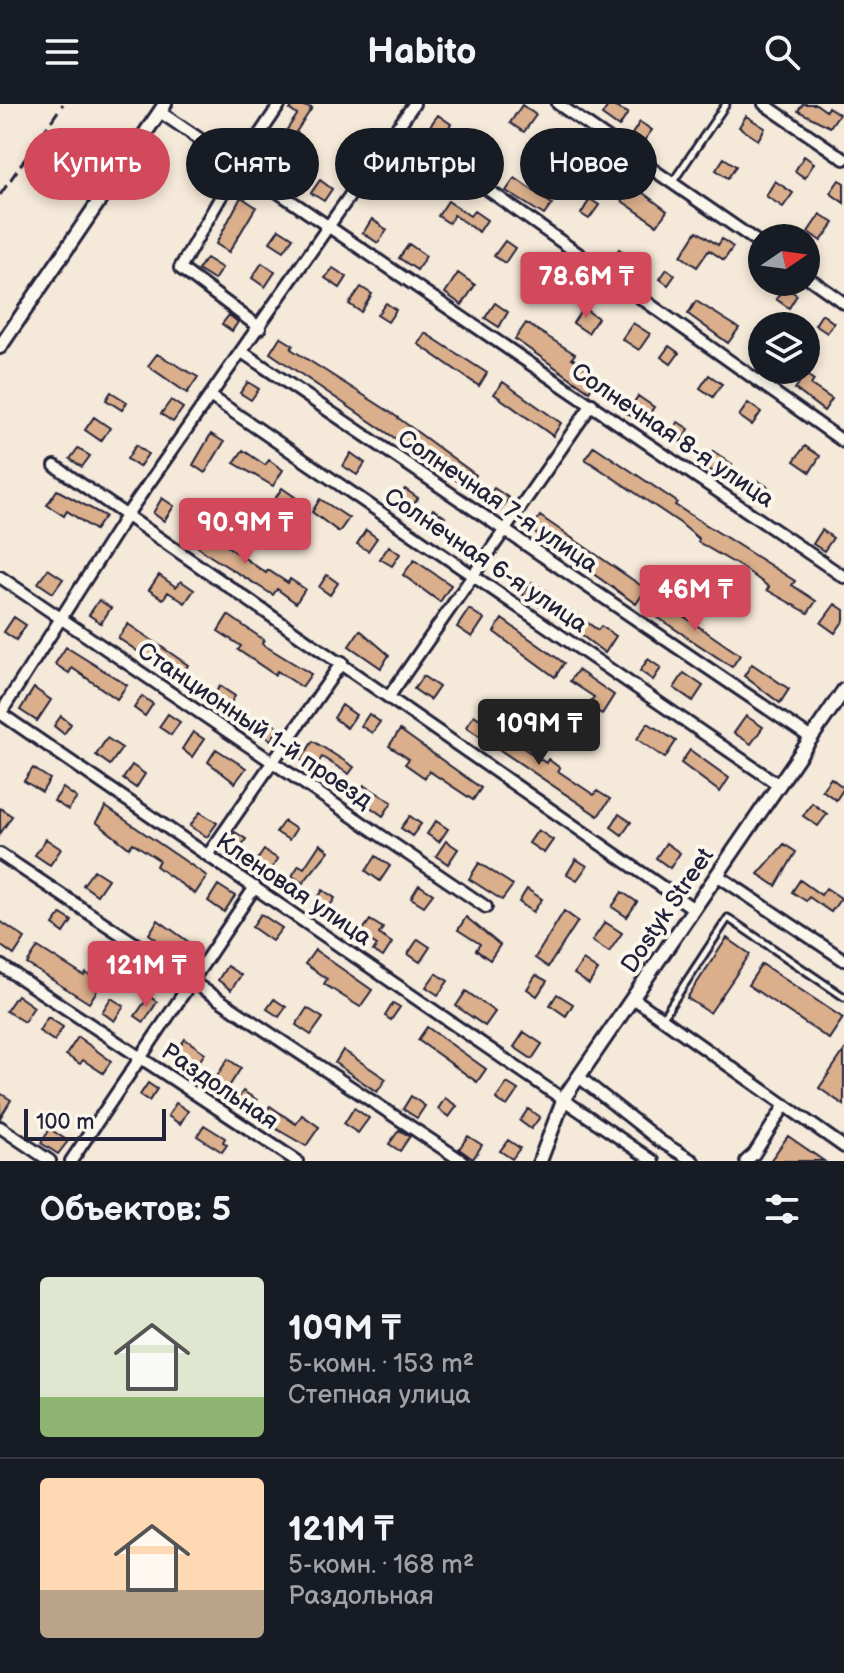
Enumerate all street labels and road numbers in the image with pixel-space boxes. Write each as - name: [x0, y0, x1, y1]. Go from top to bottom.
- street label: Солнечная 8-я улица: [566, 357, 780, 514]
- street label: Солнечная 7-я улица: [392, 424, 603, 579]
- street label: Солнечная 6-я улица: [379, 482, 593, 639]
- street label: Станционный 1-й проезд: [132, 636, 378, 815]
- street label: Кленовая улица: [210, 827, 377, 952]
- street label: Dostyk Street: [615, 842, 720, 978]
- street label: Раздольная: [156, 1037, 284, 1136]

